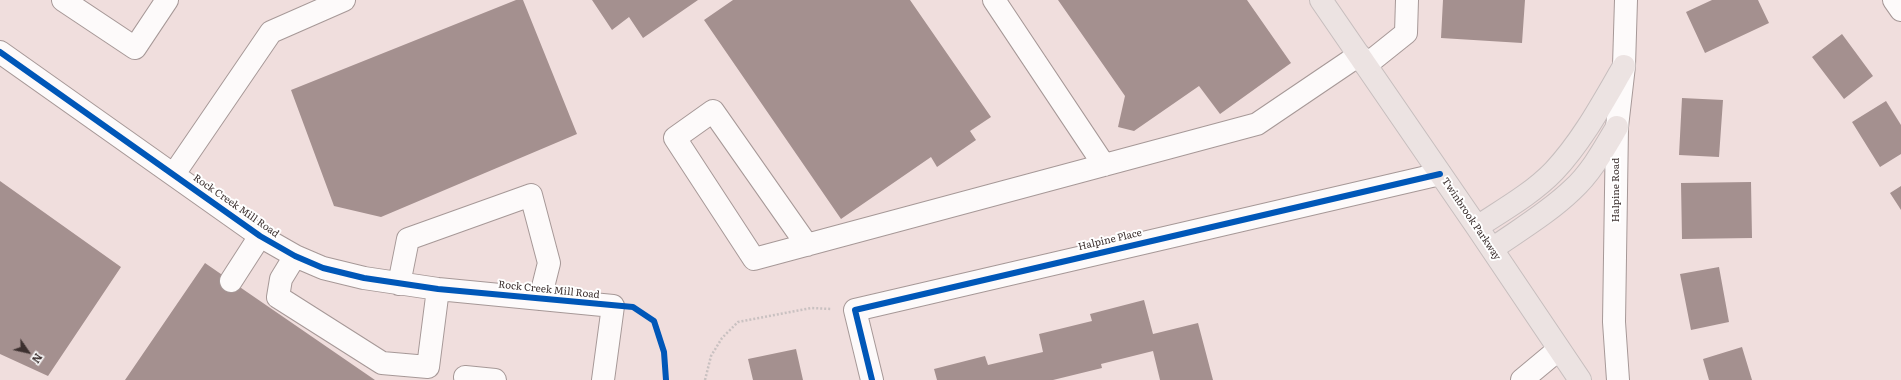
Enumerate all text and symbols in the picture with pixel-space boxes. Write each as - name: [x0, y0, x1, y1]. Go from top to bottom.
- street label: Halpine Road: [1610, 158, 1622, 222]
- street label: Rock Creek Mill Road: [191, 172, 281, 240]
- street label: Twinbrook Parkway: [1439, 176, 1503, 262]
- street label: Halpine Place: [1077, 227, 1143, 253]
- street label: Rock Creek Mill Road: [498, 279, 600, 301]
- north arrow: [8, 332, 48, 372]
- text: N: [29, 350, 47, 367]

